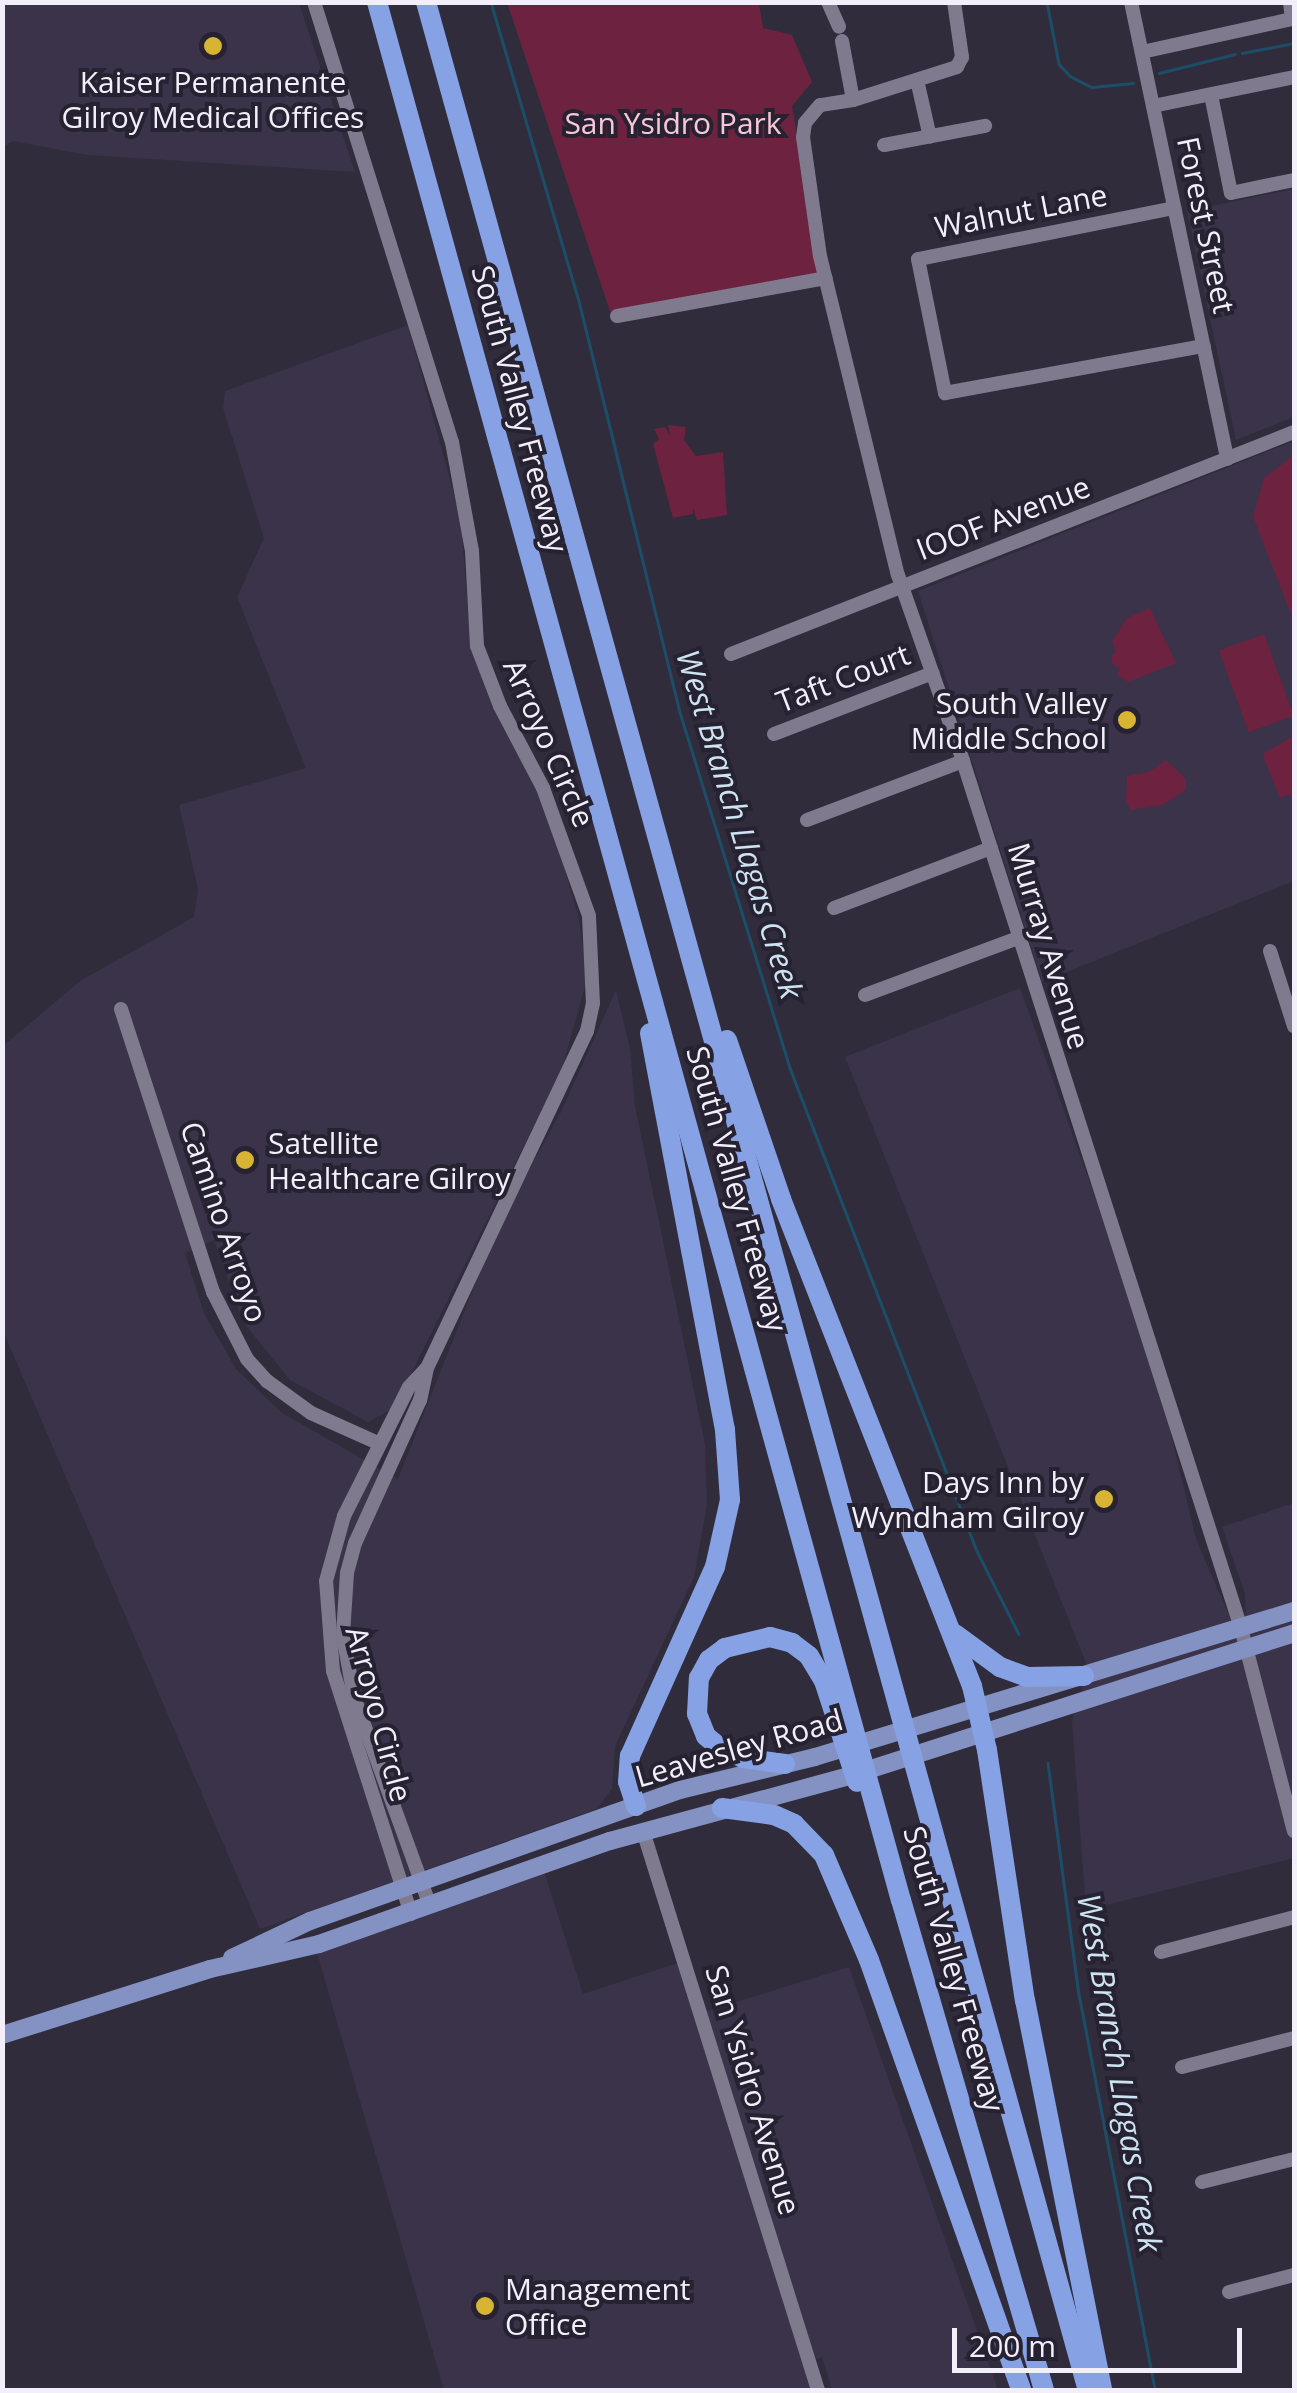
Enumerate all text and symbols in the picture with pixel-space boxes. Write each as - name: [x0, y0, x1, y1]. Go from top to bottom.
- marker: Kaiser Permanente Gilroy Medical Offices: [200, 33, 226, 59]
- place label: Kaiser Permanente Gilroy Medical Offices: [62, 64, 364, 134]
- park label: San Ysidro Park: [564, 105, 782, 141]
- street label: Forest Street: [1170, 134, 1242, 316]
- street label: Walnut Lane: [932, 177, 1110, 245]
- street label: South Valley Freeway: [464, 262, 576, 556]
- street label: IOOF Avenue: [911, 468, 1095, 568]
- street label: Taft Court: [771, 636, 915, 720]
- water label: West Branch Llagas Creek: [669, 645, 811, 1003]
- street label: Arroyo Circle: [496, 653, 602, 833]
- place label: South Valley Middle School: [911, 685, 1107, 756]
- marker: South Valley Middle School: [1116, 709, 1138, 731]
- street label: Murray Avenue: [1001, 838, 1097, 1054]
- street label: South Valley Freeway: [679, 1042, 795, 1336]
- street label: Camino Arroyo: [173, 1117, 275, 1327]
- place label: Satellite Healthcare Gilroy: [268, 1125, 511, 1196]
- marker: Satellite Healthcare Gilroy: [232, 1147, 258, 1173]
- place label: Days Inn by Wyndham Gilroy: [852, 1464, 1084, 1534]
- marker: Days Inn by Wyndham Gilroy: [1093, 1488, 1115, 1510]
- street label: Arroyo Circle: [338, 1622, 420, 1806]
- street label: Leavesley Road: [631, 1701, 847, 1795]
- street label: South Valley Freeway: [896, 1822, 1012, 2116]
- water label: West Branch Llagas Creek: [1070, 1891, 1170, 2255]
- street label: San Ysidro Avenue: [698, 1961, 808, 2219]
- place label: Management Office: [505, 2271, 691, 2342]
- marker: Management Office: [474, 2295, 496, 2317]
- scale bar: [957, 2308, 1247, 2370]
- text: 200 m: [969, 2325, 1056, 2366]

